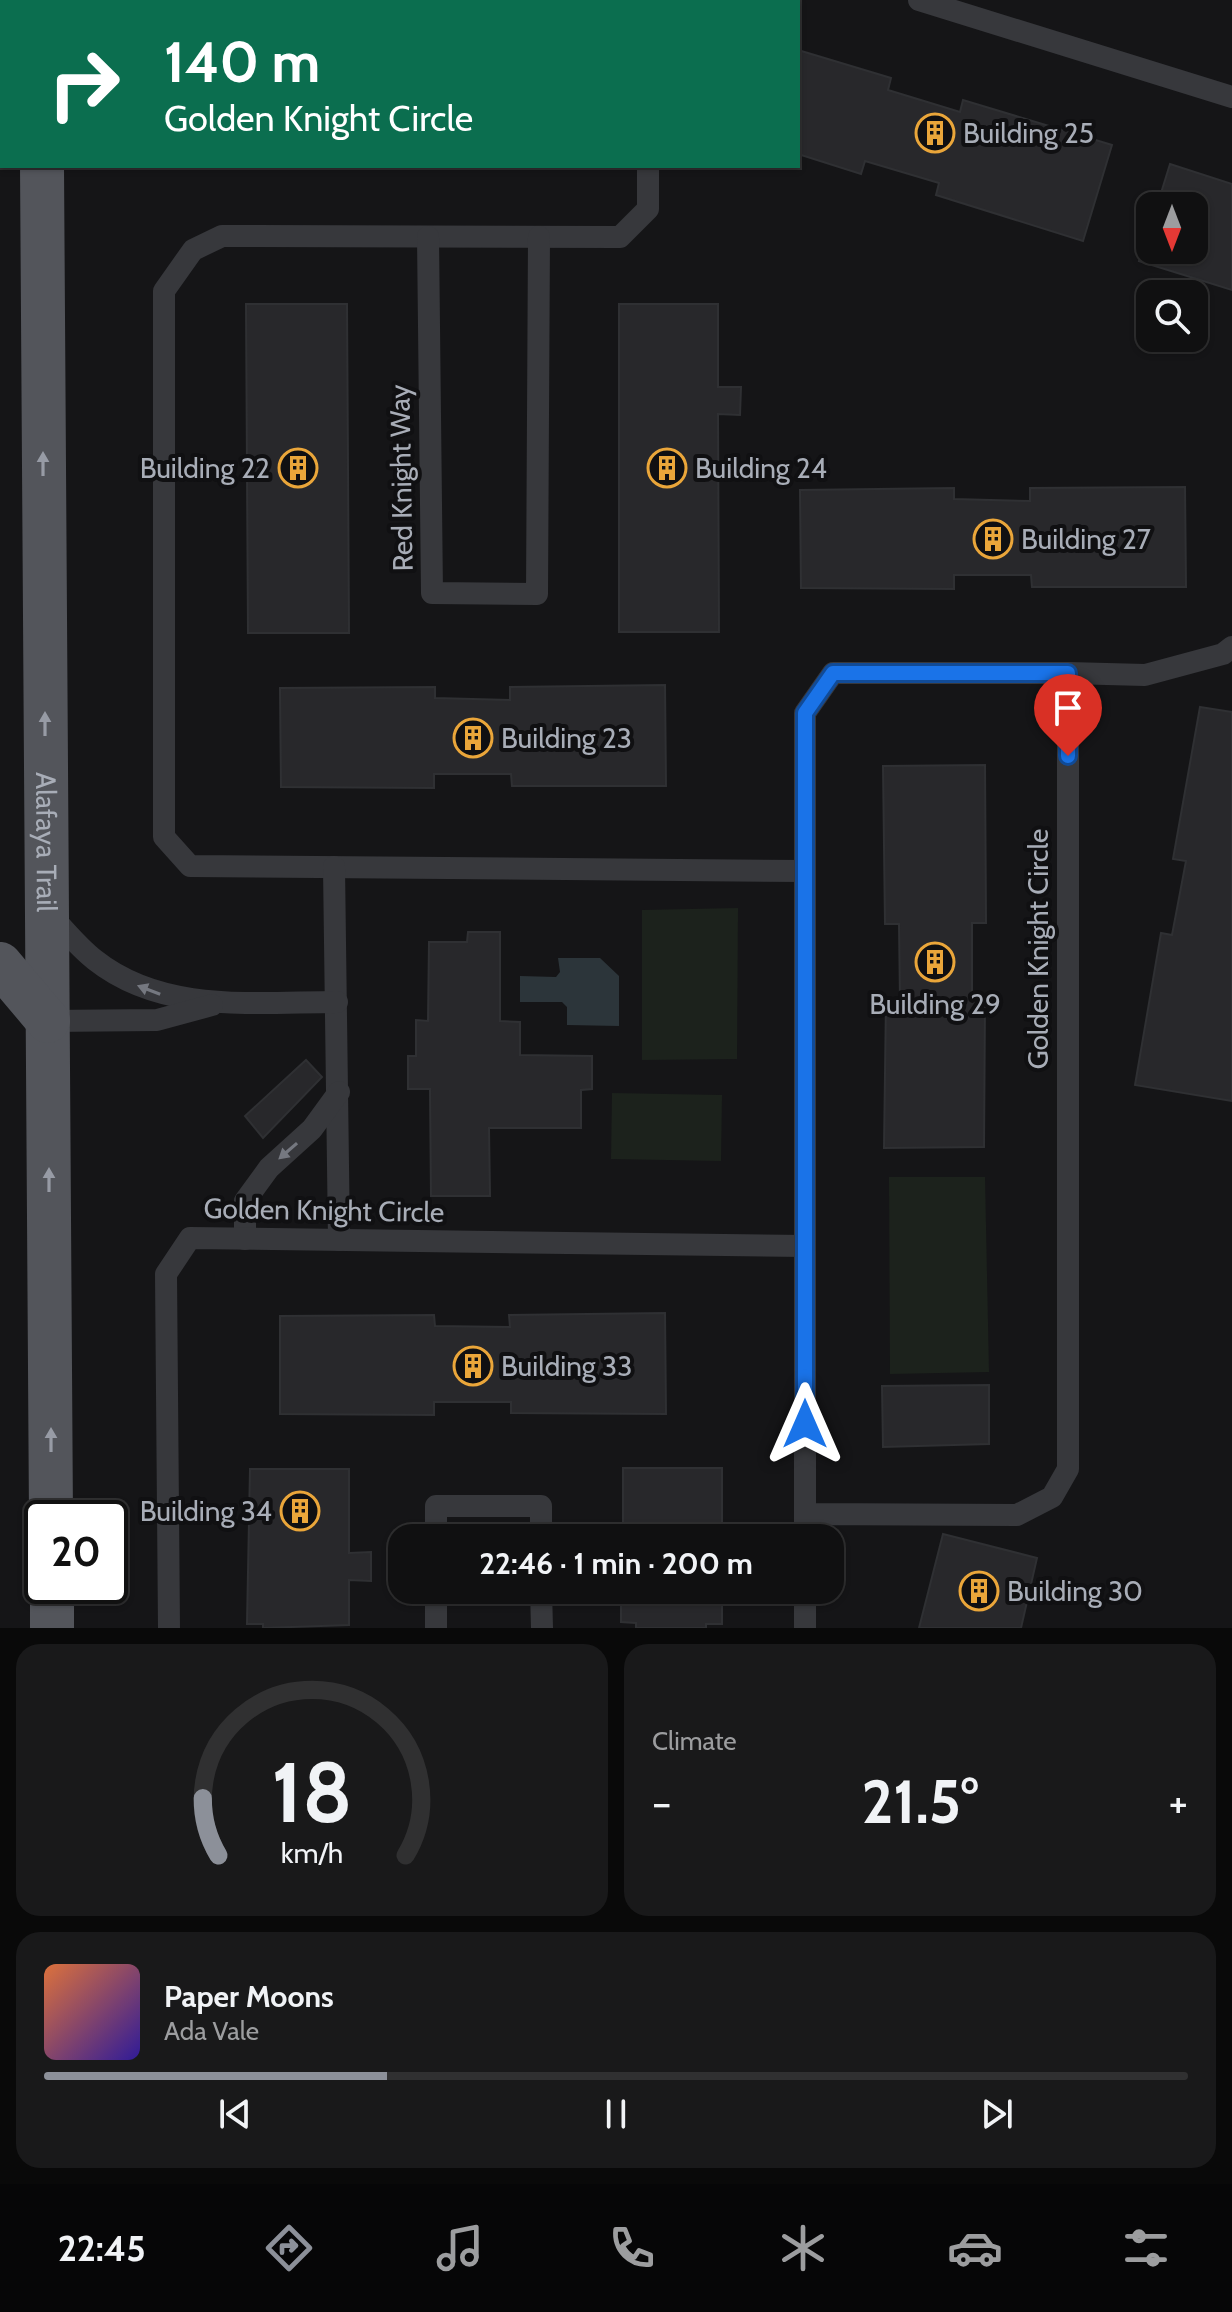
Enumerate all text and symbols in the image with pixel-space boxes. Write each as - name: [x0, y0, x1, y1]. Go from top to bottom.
- text: 140 m: [164, 28, 320, 96]
- icon: right: [32, 32, 136, 136]
- text: Golden Knight Circle: [164, 96, 473, 140]
- building icon: Building 25: [914, 112, 956, 154]
- place label: Building 25: [963, 116, 1094, 150]
- north arrow: [1136, 192, 1208, 264]
- map controls: [1136, 192, 1208, 352]
- button: search: [1136, 280, 1208, 352]
- street label: Red Knight Way: [382, 384, 420, 572]
- building icon: Building 22: [277, 447, 319, 489]
- building icon: Building 24: [646, 447, 688, 489]
- one-way arrow: [37, 451, 49, 476]
- place label: Building 22: [140, 451, 270, 485]
- place label: Building 24: [695, 451, 827, 485]
- building icon: Building 27: [972, 518, 1014, 560]
- place label: Building 27: [1021, 522, 1151, 556]
- pin: [1034, 674, 1102, 756]
- icon: arrive: [1046, 686, 1090, 730]
- one-way arrow: [39, 711, 52, 736]
- building icon: Building 23: [452, 717, 494, 759]
- place label: Building 23: [501, 721, 632, 755]
- street label: Alafaya Trail: [29, 772, 64, 912]
- street label: Golden Knight Circle: [1021, 829, 1055, 1069]
- building icon: Building 29: [914, 941, 956, 983]
- one-way arrow: [137, 983, 161, 996]
- place label: Building 29: [869, 987, 1001, 1021]
- one-way arrow: [278, 1141, 297, 1159]
- one-way arrow: [43, 1167, 55, 1192]
- street label: Golden Knight Circle: [203, 1191, 445, 1229]
- building icon: Building 33: [452, 1345, 494, 1387]
- place label: Building 33: [501, 1349, 632, 1383]
- position arrow: [763, 1382, 847, 1466]
- one-way arrow: [45, 1427, 57, 1452]
- building icon: Building 34: [279, 1490, 321, 1532]
- place label: Building 34: [140, 1494, 272, 1528]
- speed limit sign: 20: [24, 1500, 128, 1604]
- text: 22:46 · 1 min · 200 m: [479, 1545, 753, 1582]
- building icon: Building 30: [958, 1570, 1000, 1612]
- place label: Building 30: [1007, 1574, 1143, 1608]
- text: Climate: [652, 1725, 737, 1757]
- text: 18: [272, 1742, 352, 1843]
- text: 21.5°: [862, 1765, 978, 1838]
- text: −: [652, 1776, 671, 1829]
- text: +: [1169, 1776, 1188, 1829]
- text: km/h: [281, 1835, 343, 1870]
- text: Paper Moons: [164, 1978, 334, 2015]
- text: Ada Vale: [164, 2015, 259, 2047]
- icon: previous: [213, 2092, 257, 2136]
- icon: pause: [594, 2092, 638, 2136]
- icon: next: [975, 2092, 1019, 2136]
- icon: directions: [261, 2220, 317, 2276]
- icon: music: [432, 2220, 488, 2276]
- icon: phone: [604, 2220, 660, 2276]
- icon: climate: [775, 2220, 831, 2276]
- icon: car: [947, 2220, 1003, 2276]
- icon: filters: [1118, 2220, 1174, 2276]
- text: 22:45: [58, 2226, 146, 2270]

